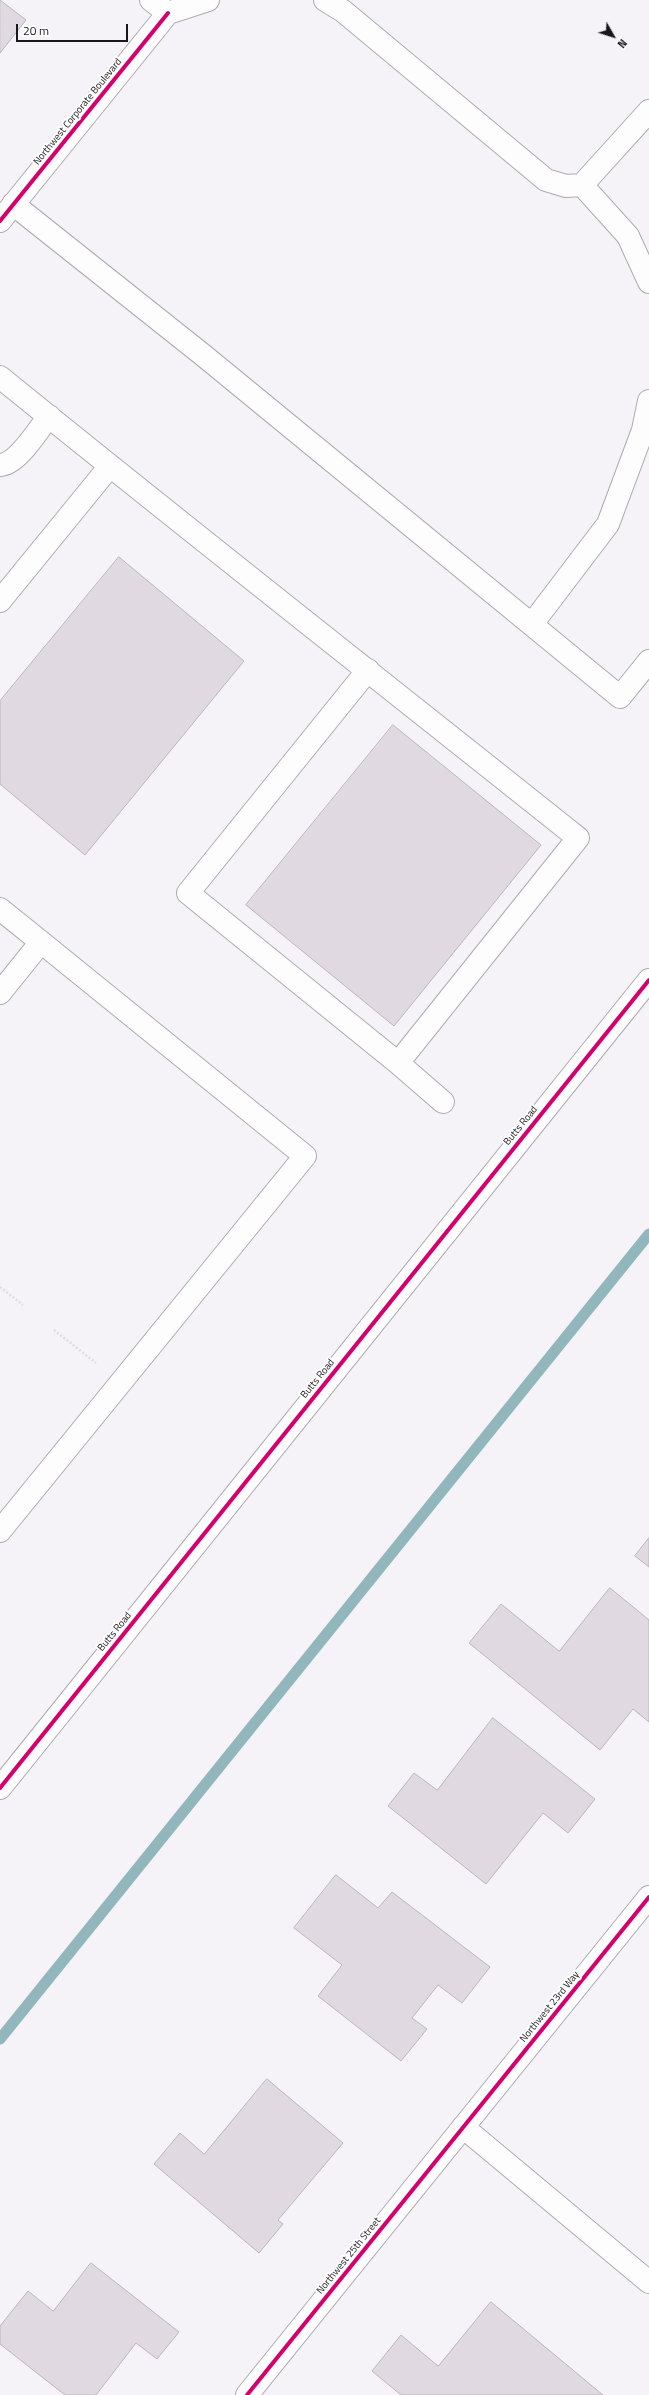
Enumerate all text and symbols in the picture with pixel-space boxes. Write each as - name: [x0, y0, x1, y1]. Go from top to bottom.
- scale bar: [18, 16, 130, 42]
- north arrow: [593, 16, 633, 56]
- text: 20 m: [23, 21, 49, 40]
- text: N: [614, 36, 631, 52]
- street label: Northwest Corporate Boulevard: [31, 56, 125, 168]
- street label: Butts Road: [502, 1104, 540, 1148]
- street label: Butts Road: [299, 1357, 337, 1401]
- street label: Butts Road: [96, 1610, 134, 1654]
- street label: Northwest 23rd Way: [518, 1969, 582, 2045]
- street label: Northwest 25th Street: [314, 2215, 384, 2297]

